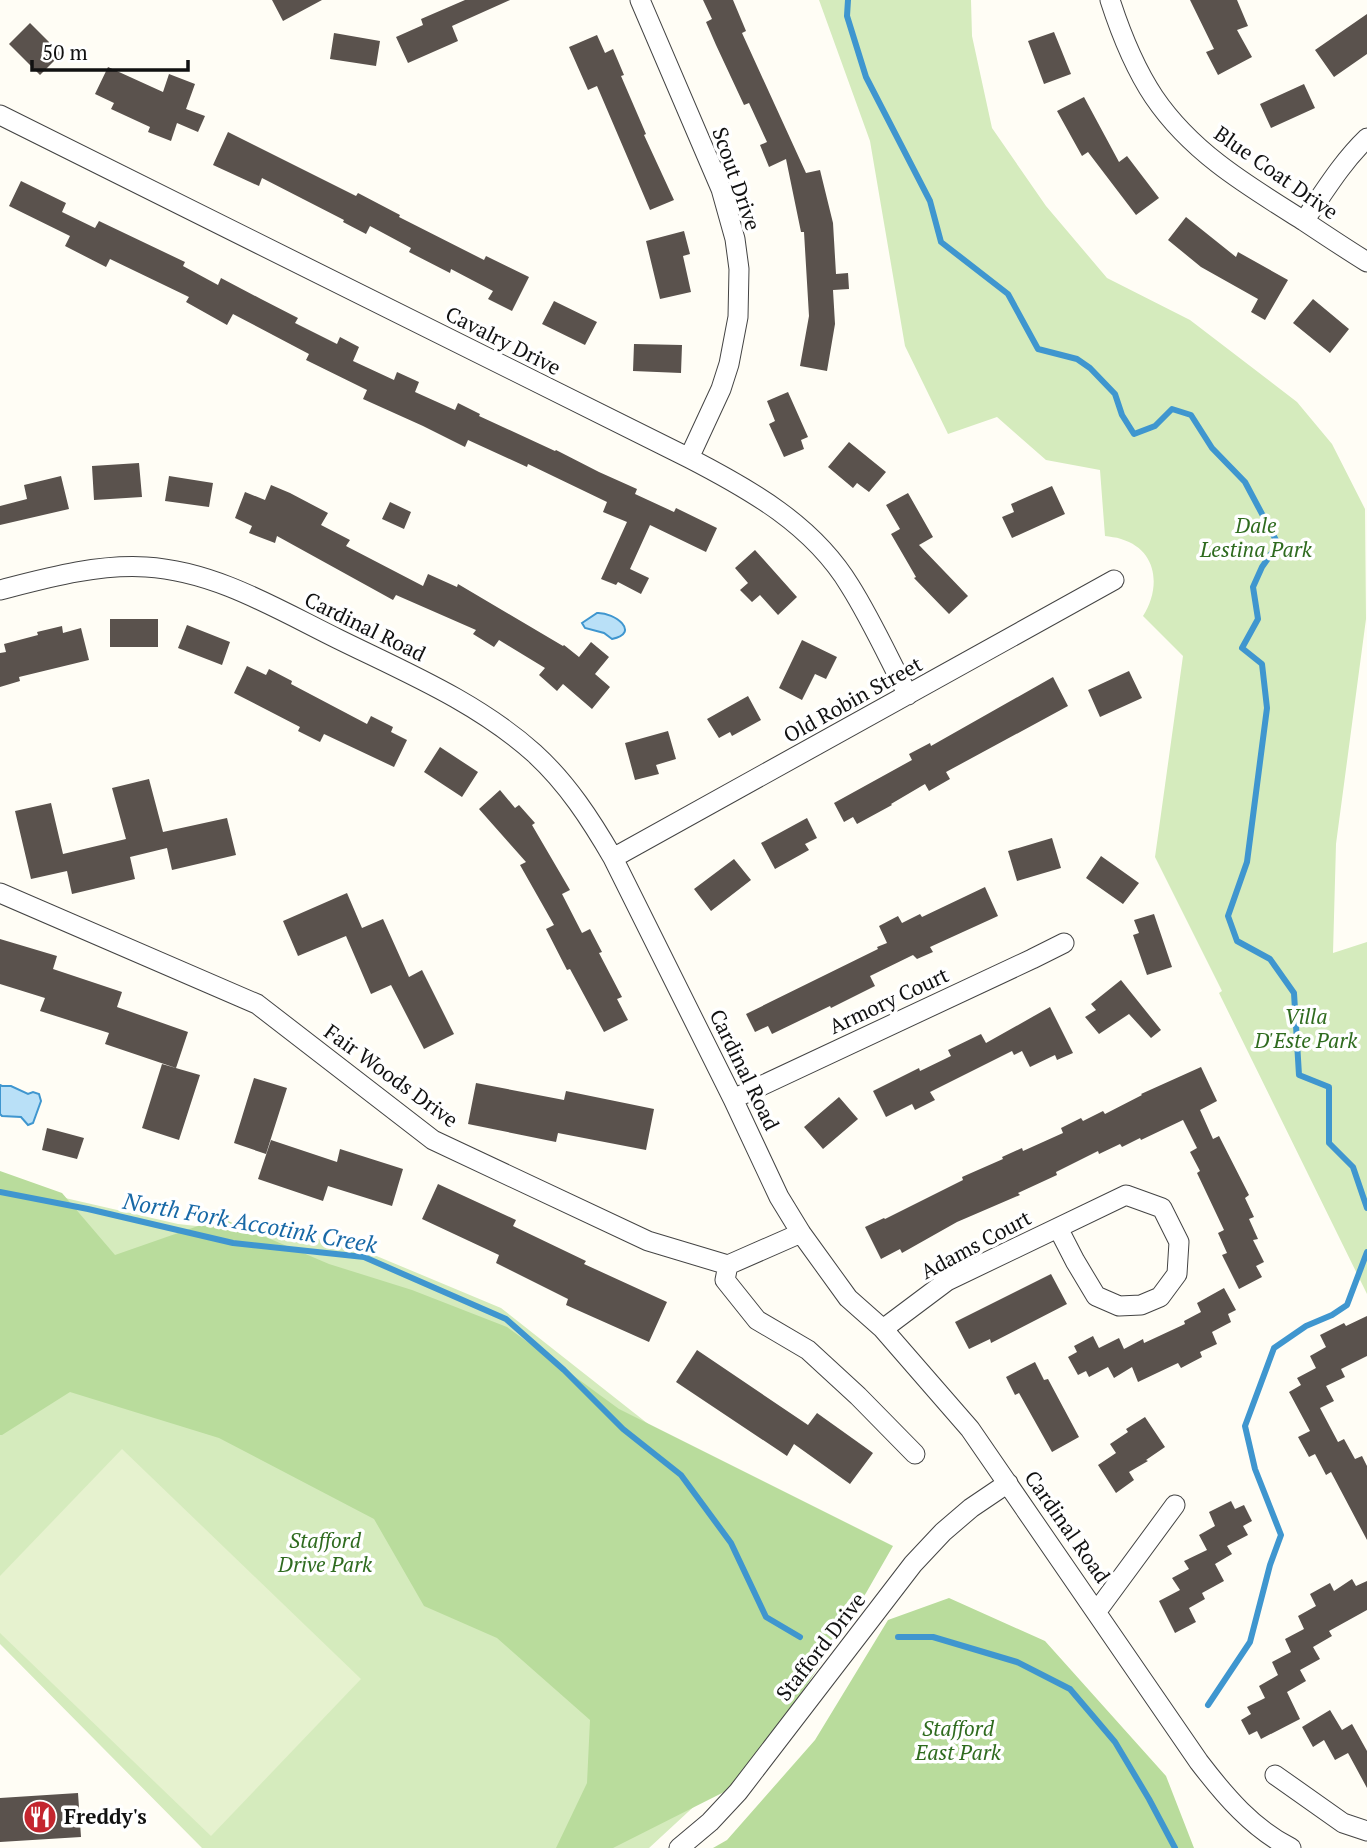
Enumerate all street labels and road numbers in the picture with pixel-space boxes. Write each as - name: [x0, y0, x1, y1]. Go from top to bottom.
- street label: Blue Coat Drive: [1209, 119, 1344, 225]
- street label: Scout Drive: [706, 123, 768, 234]
- street label: Cavalry Drive: [441, 299, 566, 381]
- street label: Cardinal Road: [300, 585, 431, 668]
- street label: Old Robin Street: [778, 649, 927, 749]
- street label: Armory Court: [824, 960, 953, 1040]
- street label: Cardinal Road: [703, 1004, 786, 1135]
- street label: Fair Woods Drive: [319, 1017, 464, 1133]
- street label: Adams Court: [915, 1203, 1036, 1285]
- street label: Cardinal Road: [1019, 1465, 1117, 1589]
- street label: Stafford Drive: [769, 1586, 871, 1706]

